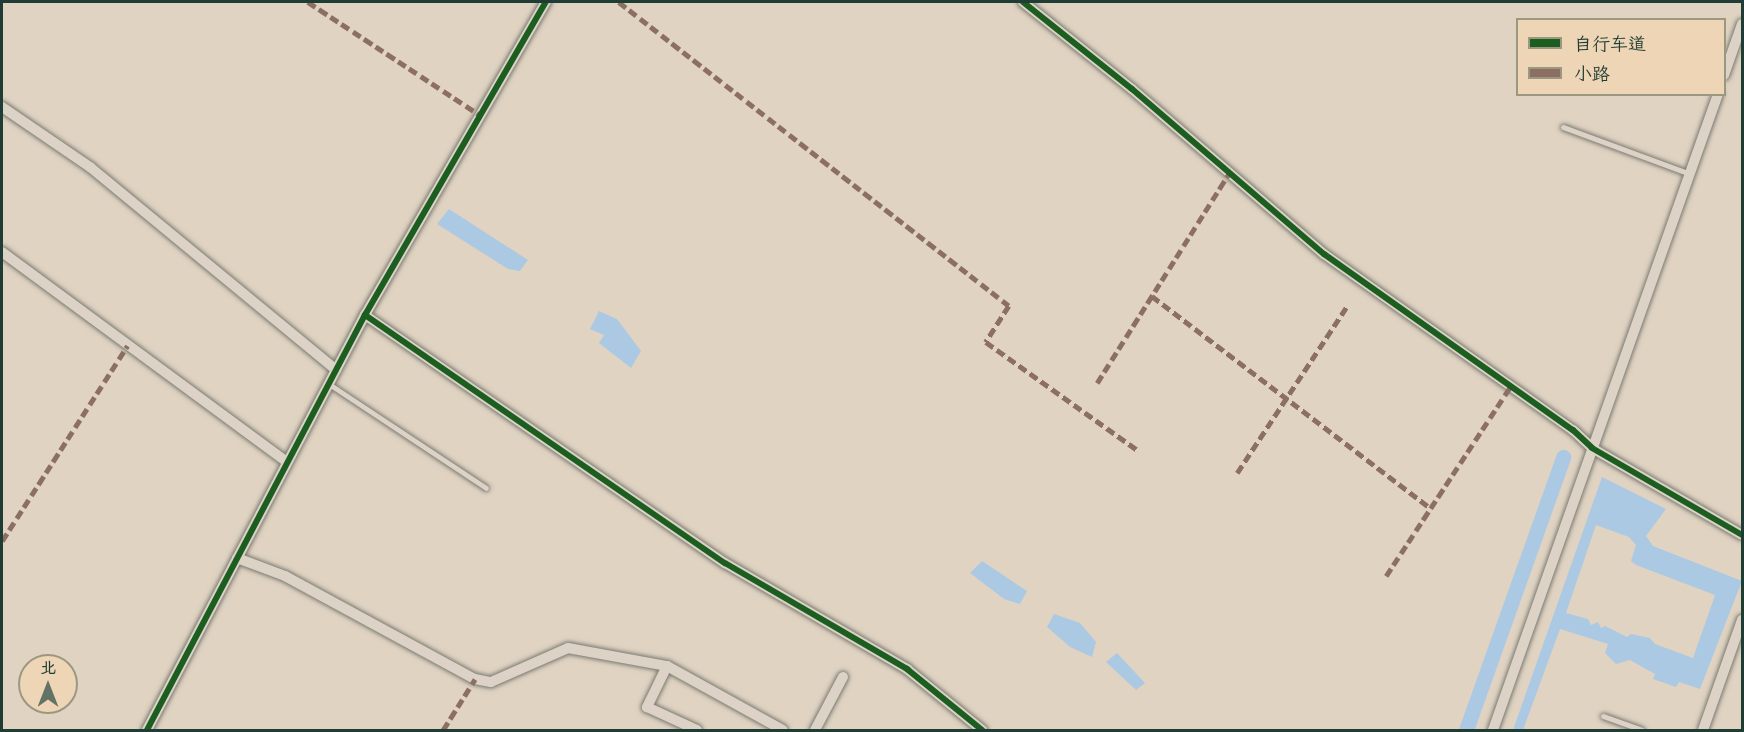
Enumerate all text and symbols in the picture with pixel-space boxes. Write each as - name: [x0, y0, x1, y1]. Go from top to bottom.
- legend: [1516, 18, 1726, 96]
- text: 自行车道: [1574, 33, 1646, 55]
- text: 小路: [1574, 63, 1610, 85]
- north arrow: [18, 654, 78, 714]
- text: 北: [40, 658, 56, 677]

